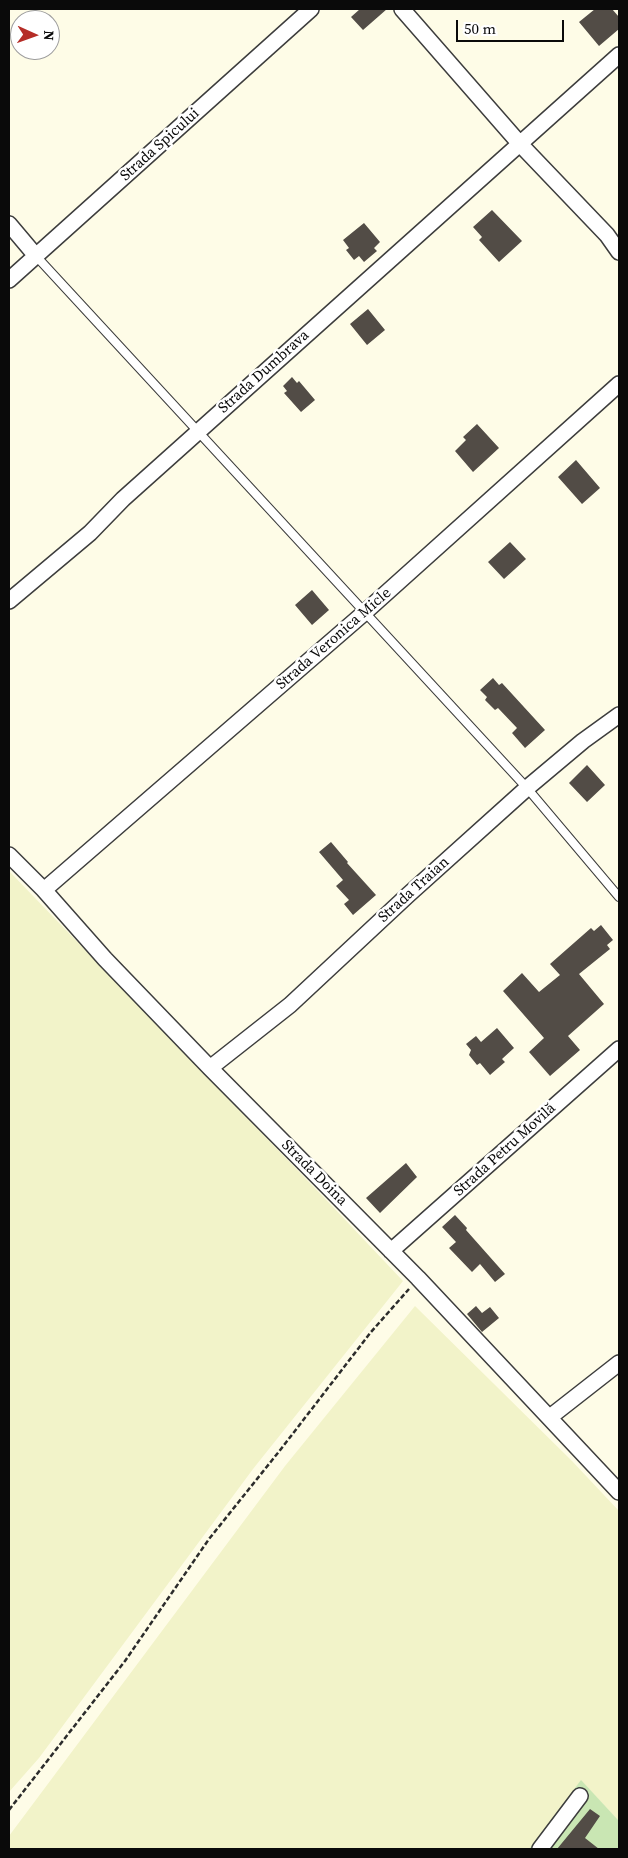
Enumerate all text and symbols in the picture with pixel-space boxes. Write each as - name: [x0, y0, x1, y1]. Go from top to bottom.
- north arrow: [10, 10, 60, 60]
- scale bar: [458, 10, 566, 42]
- text: 50 m: [464, 18, 496, 39]
- text: N: [39, 30, 59, 41]
- street label: Strada Spicului: [117, 105, 203, 185]
- street label: Strada Dumbrava: [215, 327, 313, 417]
- street label: Strada Veronica Micle: [273, 584, 395, 694]
- street label: Strada Traian: [375, 853, 453, 927]
- street label: Strada Petru Movilă: [450, 1100, 560, 1200]
- street label: Strada Doina: [277, 1136, 351, 1210]

